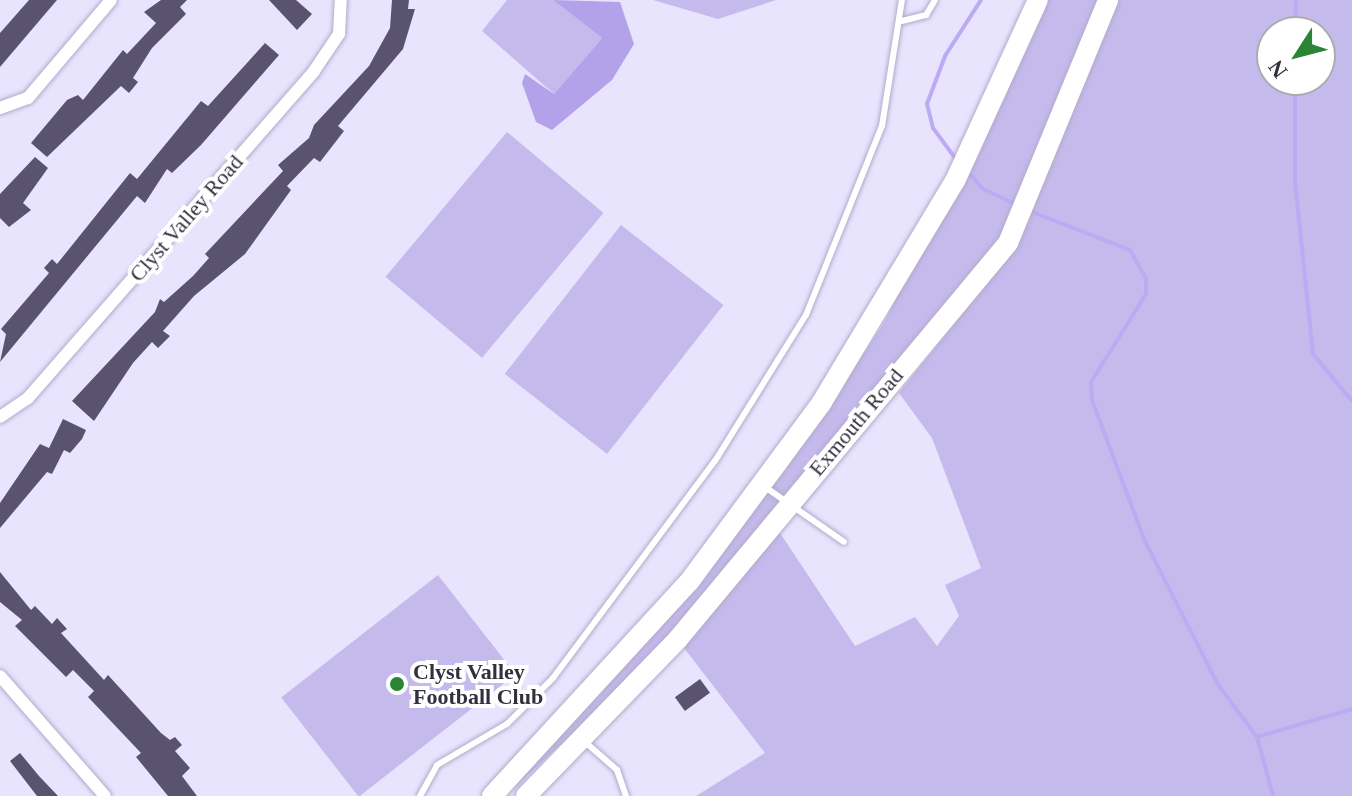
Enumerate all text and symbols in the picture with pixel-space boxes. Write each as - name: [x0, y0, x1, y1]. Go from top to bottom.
- north arrow: [1256, 16, 1336, 96]
- text: N: [1263, 55, 1293, 83]
- street label: Clyst Valley Road: [124, 149, 248, 287]
- street label: Exmouth Road: [803, 363, 909, 481]
- place label: Clyst Valley Football Club: [413, 658, 543, 710]
- marker: Clyst Valley Football Club: [388, 675, 406, 693]

